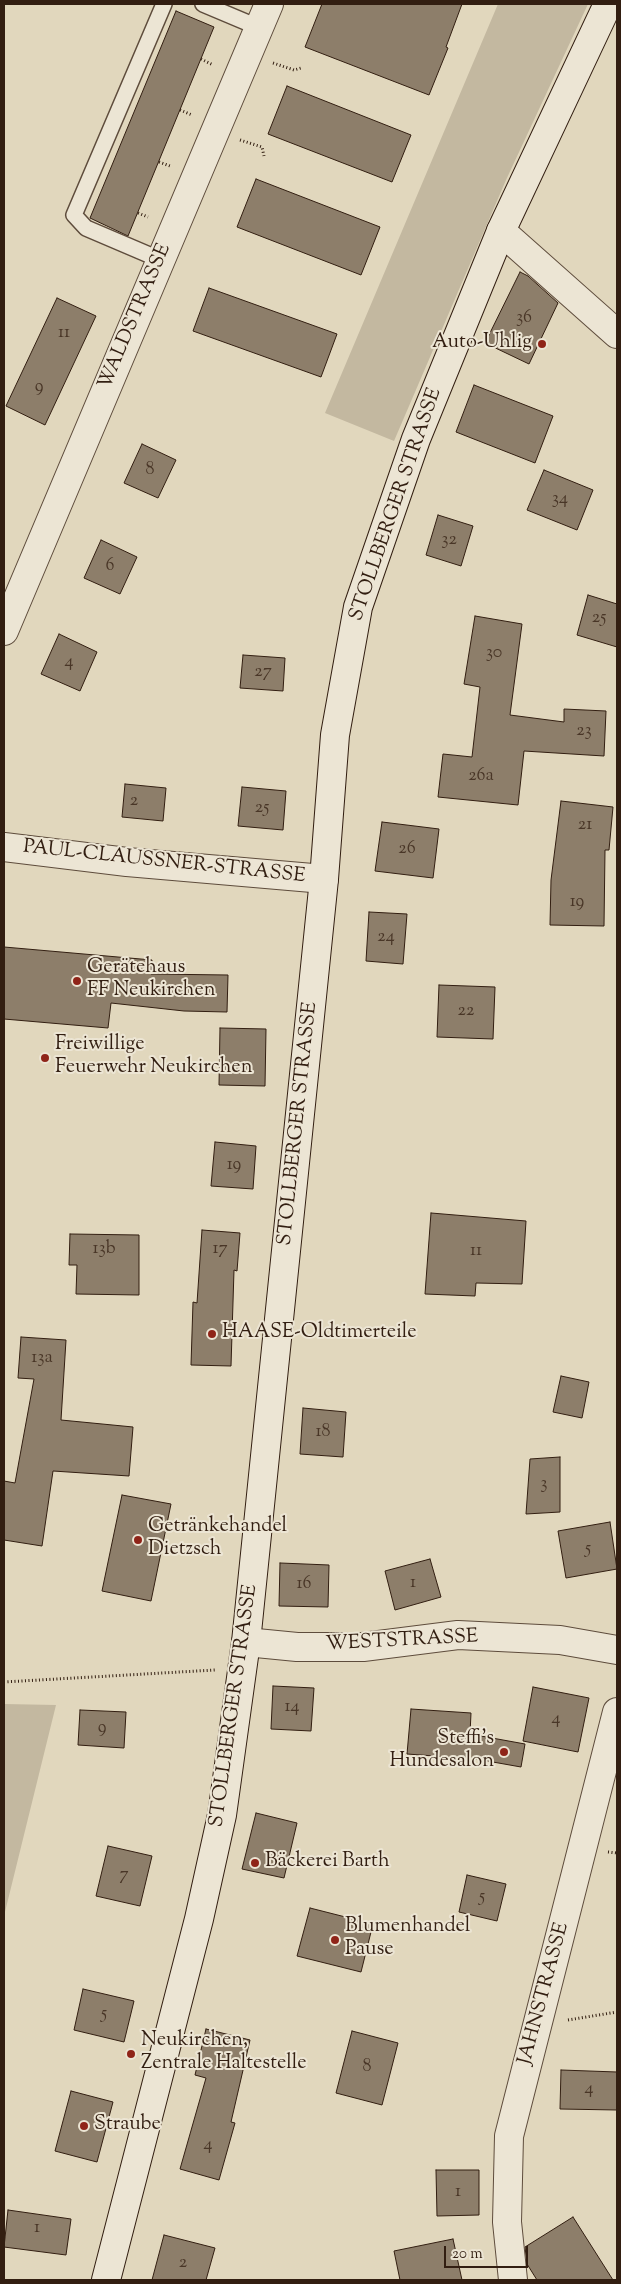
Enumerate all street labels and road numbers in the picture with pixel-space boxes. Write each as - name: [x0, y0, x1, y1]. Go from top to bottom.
- street label: WALDSTRASSE: [95, 241, 177, 393]
- street label: STOLLBERGER STRASSE: [346, 385, 448, 625]
- street label: PAUL-CLAUSSNER-STRASSE: [22, 836, 306, 890]
- street label: STOLLBERGER STRASSE: [274, 1001, 324, 1247]
- street label: STOLLBERGER STRASSE: [206, 1583, 264, 1829]
- street label: WESTSTRASSE: [325, 1626, 479, 1658]
- street label: JAHNSTRASSE: [515, 1920, 575, 2068]

